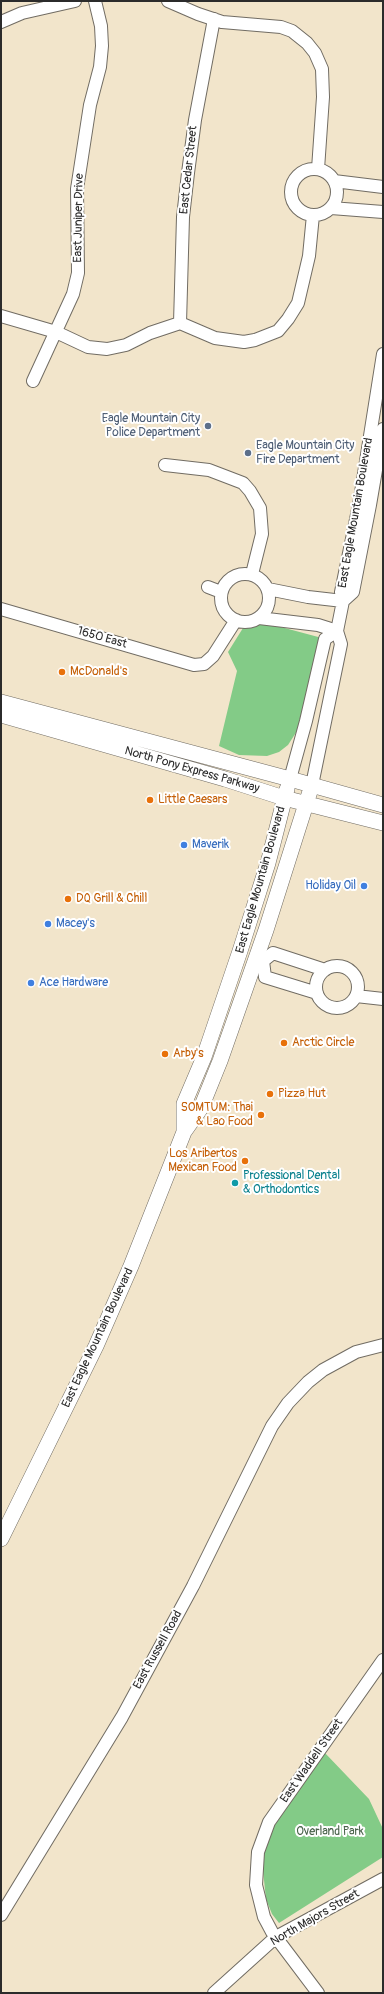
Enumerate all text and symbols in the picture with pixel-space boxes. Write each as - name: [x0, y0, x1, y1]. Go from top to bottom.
- street label: East Cedar Street: [177, 125, 201, 215]
- street label: East Juniper Drive: [71, 173, 87, 263]
- place label: Eagle Mountain City Police Department: [102, 412, 200, 440]
- marker: Eagle Mountain City Police Department: [203, 421, 213, 431]
- street label: East Eagle Mountain Boulevard: [336, 437, 376, 589]
- place label: Eagle Mountain City Fire Department: [256, 439, 354, 467]
- marker: Eagle Mountain City Fire Department: [243, 448, 253, 458]
- street label: 1650 East: [76, 624, 128, 652]
- place label: McDonald's: [70, 665, 127, 679]
- marker: McDonald's: [57, 667, 67, 677]
- street label: North Pony Express Parkway: [123, 744, 261, 796]
- place label: Little Caesars: [158, 793, 227, 807]
- marker: Little Caesars: [145, 795, 155, 805]
- street label: East Eagle Mountain Boulevard: [233, 805, 289, 955]
- place label: Maverik: [192, 838, 229, 852]
- marker: Maverik: [179, 840, 189, 850]
- place label: Holiday Oil: [305, 879, 356, 893]
- marker: Holiday Oil: [359, 881, 369, 891]
- place label: DQ Grill & Chill: [76, 892, 147, 906]
- marker: DQ Grill & Chill: [63, 894, 73, 904]
- place label: Macey's: [56, 917, 95, 931]
- marker: Macey's: [43, 919, 53, 929]
- place label: Ace Hardware: [39, 976, 108, 990]
- marker: Ace Hardware: [26, 978, 36, 988]
- place label: Arctic Circle: [292, 1036, 355, 1050]
- marker: Arctic Circle: [279, 1038, 289, 1048]
- place label: Arby's: [173, 1047, 204, 1061]
- marker: Arby's: [160, 1049, 170, 1059]
- place label: Pizza Hut: [278, 1087, 326, 1101]
- marker: Pizza Hut: [265, 1089, 275, 1099]
- place label: SOMTUM: Thai & Lao Food: [181, 1101, 253, 1129]
- marker: SOMTUM: Thai & Lao Food: [256, 1110, 266, 1120]
- place label: Los Aribertos Mexican Food: [168, 1147, 237, 1175]
- marker: Los Aribertos Mexican Food: [240, 1156, 250, 1166]
- place label: Professional Dental & Orthodontics: [243, 1169, 340, 1197]
- marker: Professional Dental & Orthodontics: [230, 1178, 240, 1188]
- street label: East Eagle Mountain Boulevard: [59, 1266, 137, 1410]
- street label: East Russell Road: [131, 1608, 185, 1692]
- street label: East Waddell Street: [278, 1716, 346, 1806]
- park label: Overland Park: [296, 1825, 364, 1839]
- street label: North Majors Street: [268, 1887, 362, 1949]

